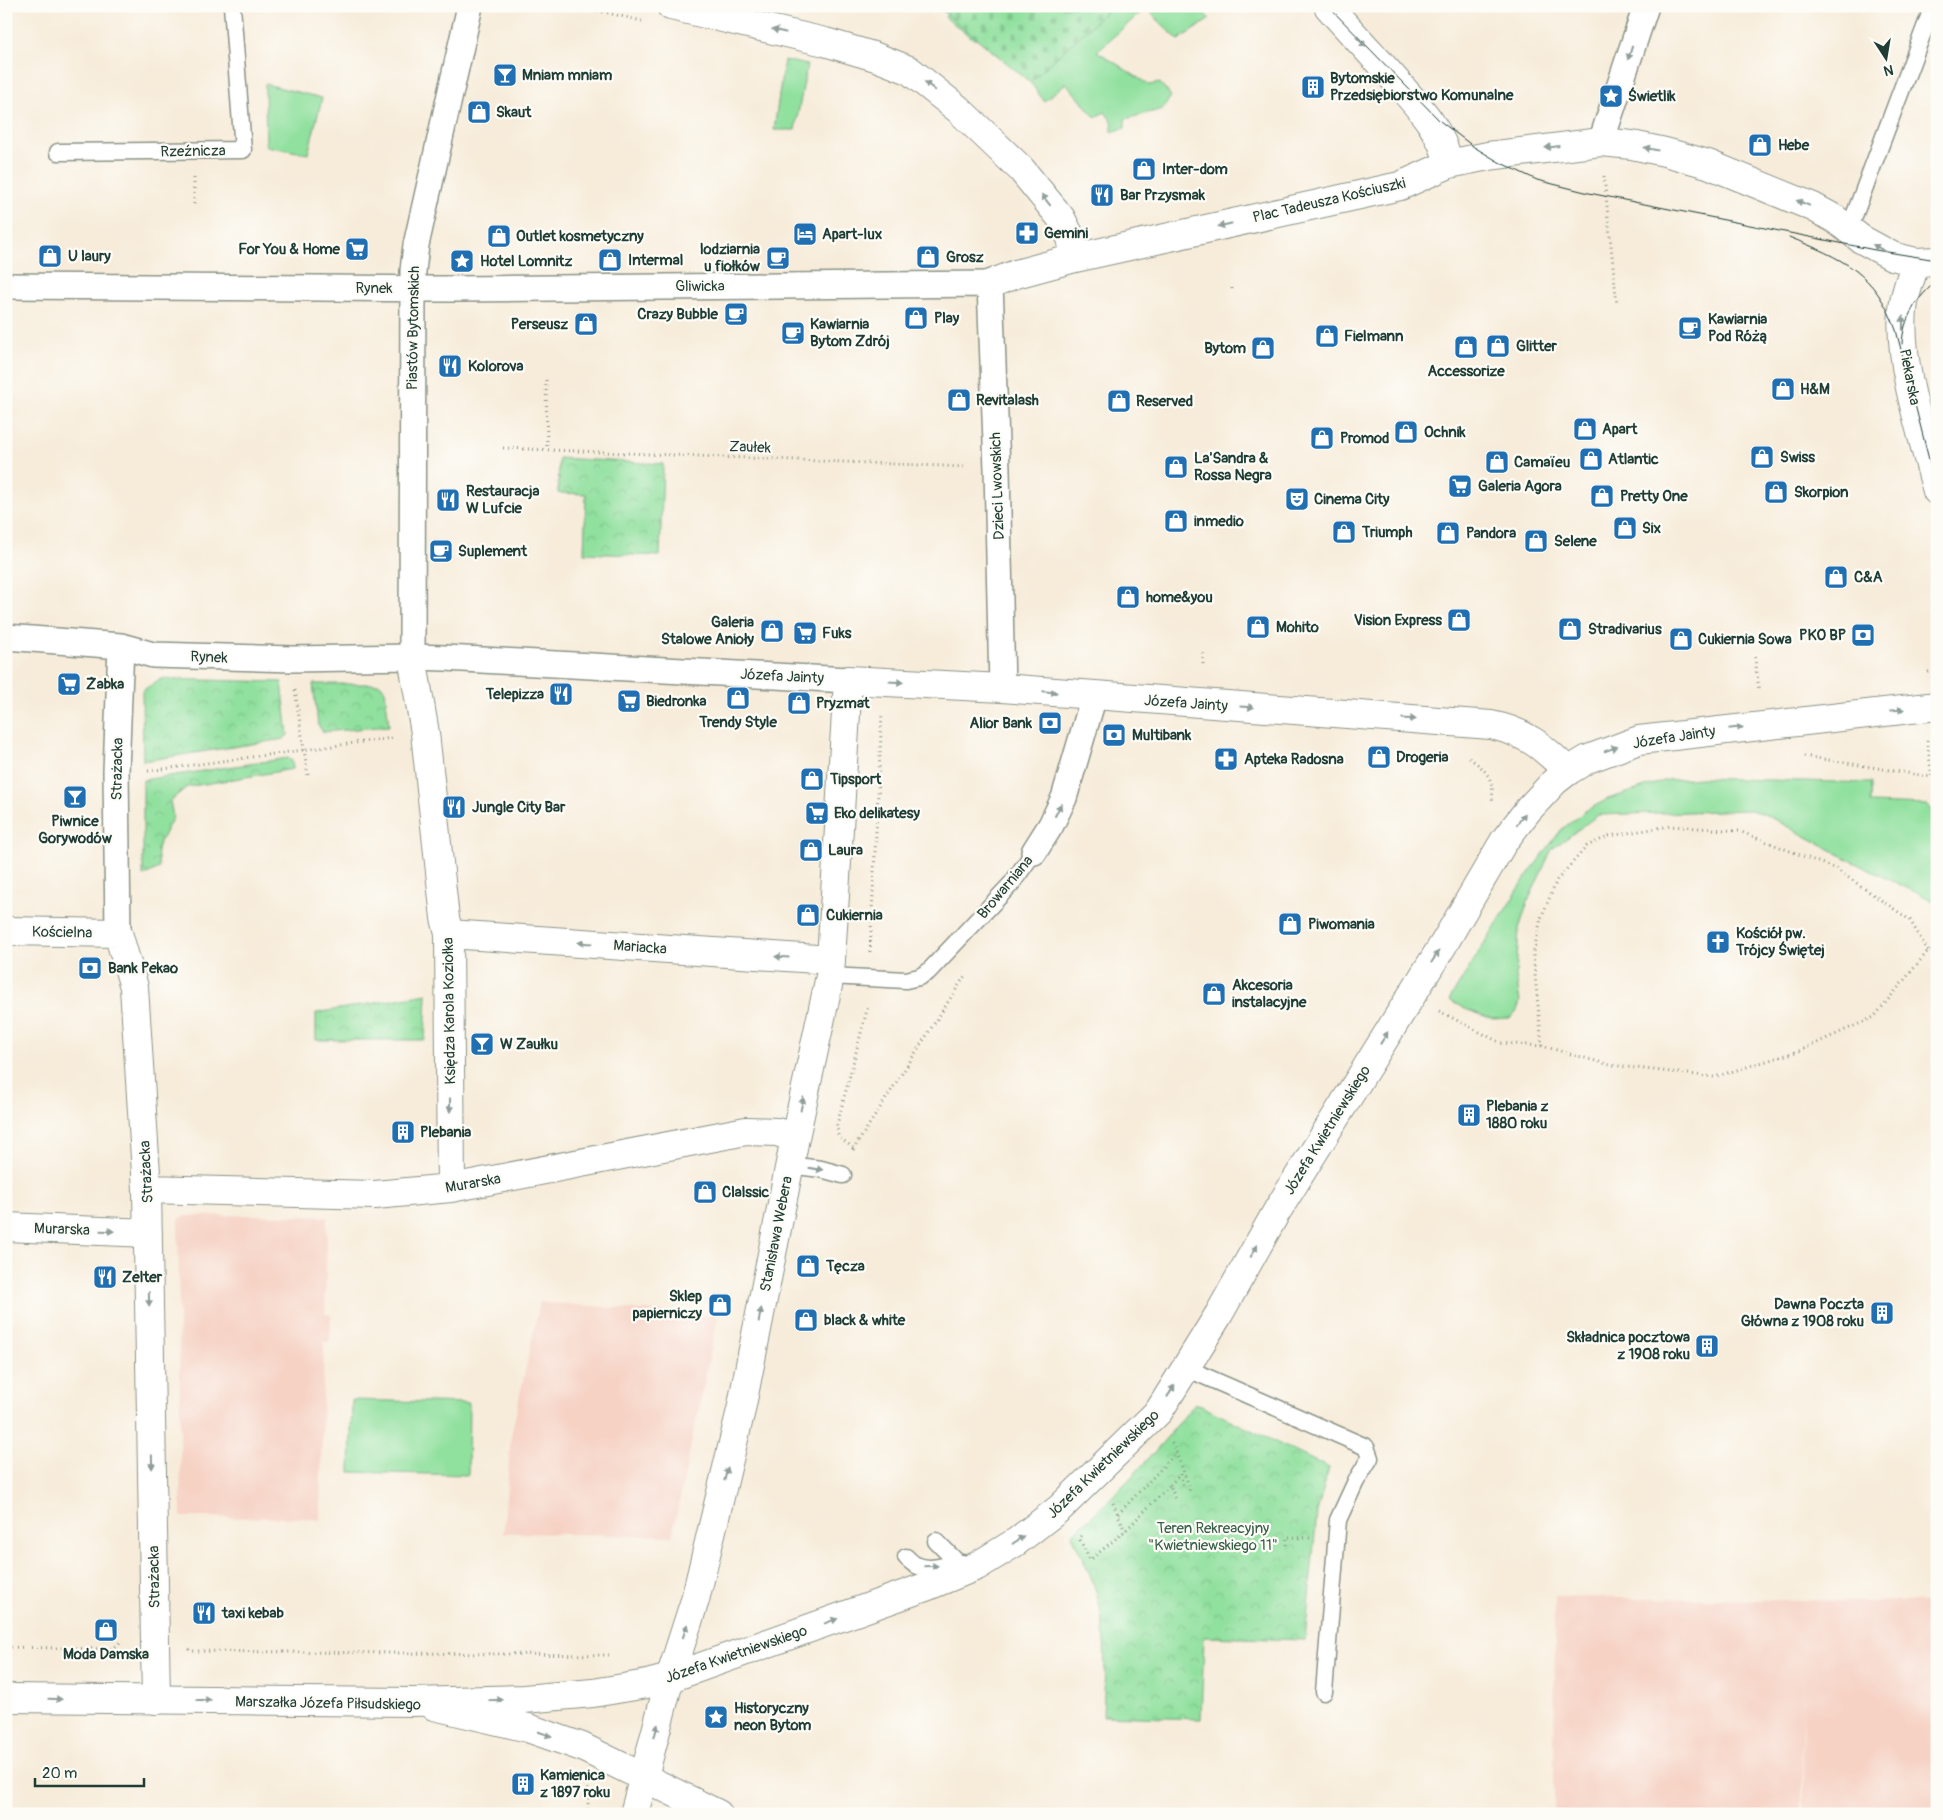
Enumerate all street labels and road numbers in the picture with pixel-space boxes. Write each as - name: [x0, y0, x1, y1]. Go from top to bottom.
- street label: Rzeźnicza: [160, 141, 226, 162]
- street label: Plac Tadeusza Kościuszki: [1251, 174, 1408, 227]
- street label: Piastów Bytomskich: [403, 266, 424, 390]
- street label: Gliwicka: [675, 277, 725, 296]
- street label: Rynek: [355, 279, 393, 298]
- street label: Piekarska: [1895, 347, 1924, 407]
- street label: Dzieci Lwowskich: [986, 432, 1009, 540]
- street label: Zaułek: [729, 437, 772, 458]
- street label: Rynek: [190, 647, 229, 668]
- street label: Józefa Jainty: [740, 665, 825, 688]
- street label: Józefa Jainty: [1144, 691, 1229, 716]
- street label: Józefa Jainty: [1631, 721, 1718, 753]
- street label: Strażacka: [107, 737, 128, 801]
- street label: Browarniana: [973, 852, 1037, 923]
- street label: Kościelna: [32, 922, 92, 943]
- street label: Mariacka: [613, 936, 667, 959]
- street label: Księdza Karola Koziołka: [439, 937, 460, 1085]
- street label: Józefa Kwietniewskiego: [1280, 1062, 1375, 1198]
- street label: Strażacka: [135, 1140, 158, 1204]
- street label: Murarska: [444, 1169, 502, 1198]
- street label: Stanisława Webera: [756, 1175, 797, 1294]
- street label: Murarska: [34, 1219, 90, 1240]
- street label: Józefa Kwietniewskiego: [1043, 1406, 1164, 1523]
- street label: Strażacka: [144, 1545, 165, 1609]
- street label: Józefa Kwietniewskiego: [663, 1621, 810, 1688]
- street label: Marszałka Józefa Piłsudskiego: [235, 1692, 421, 1715]

